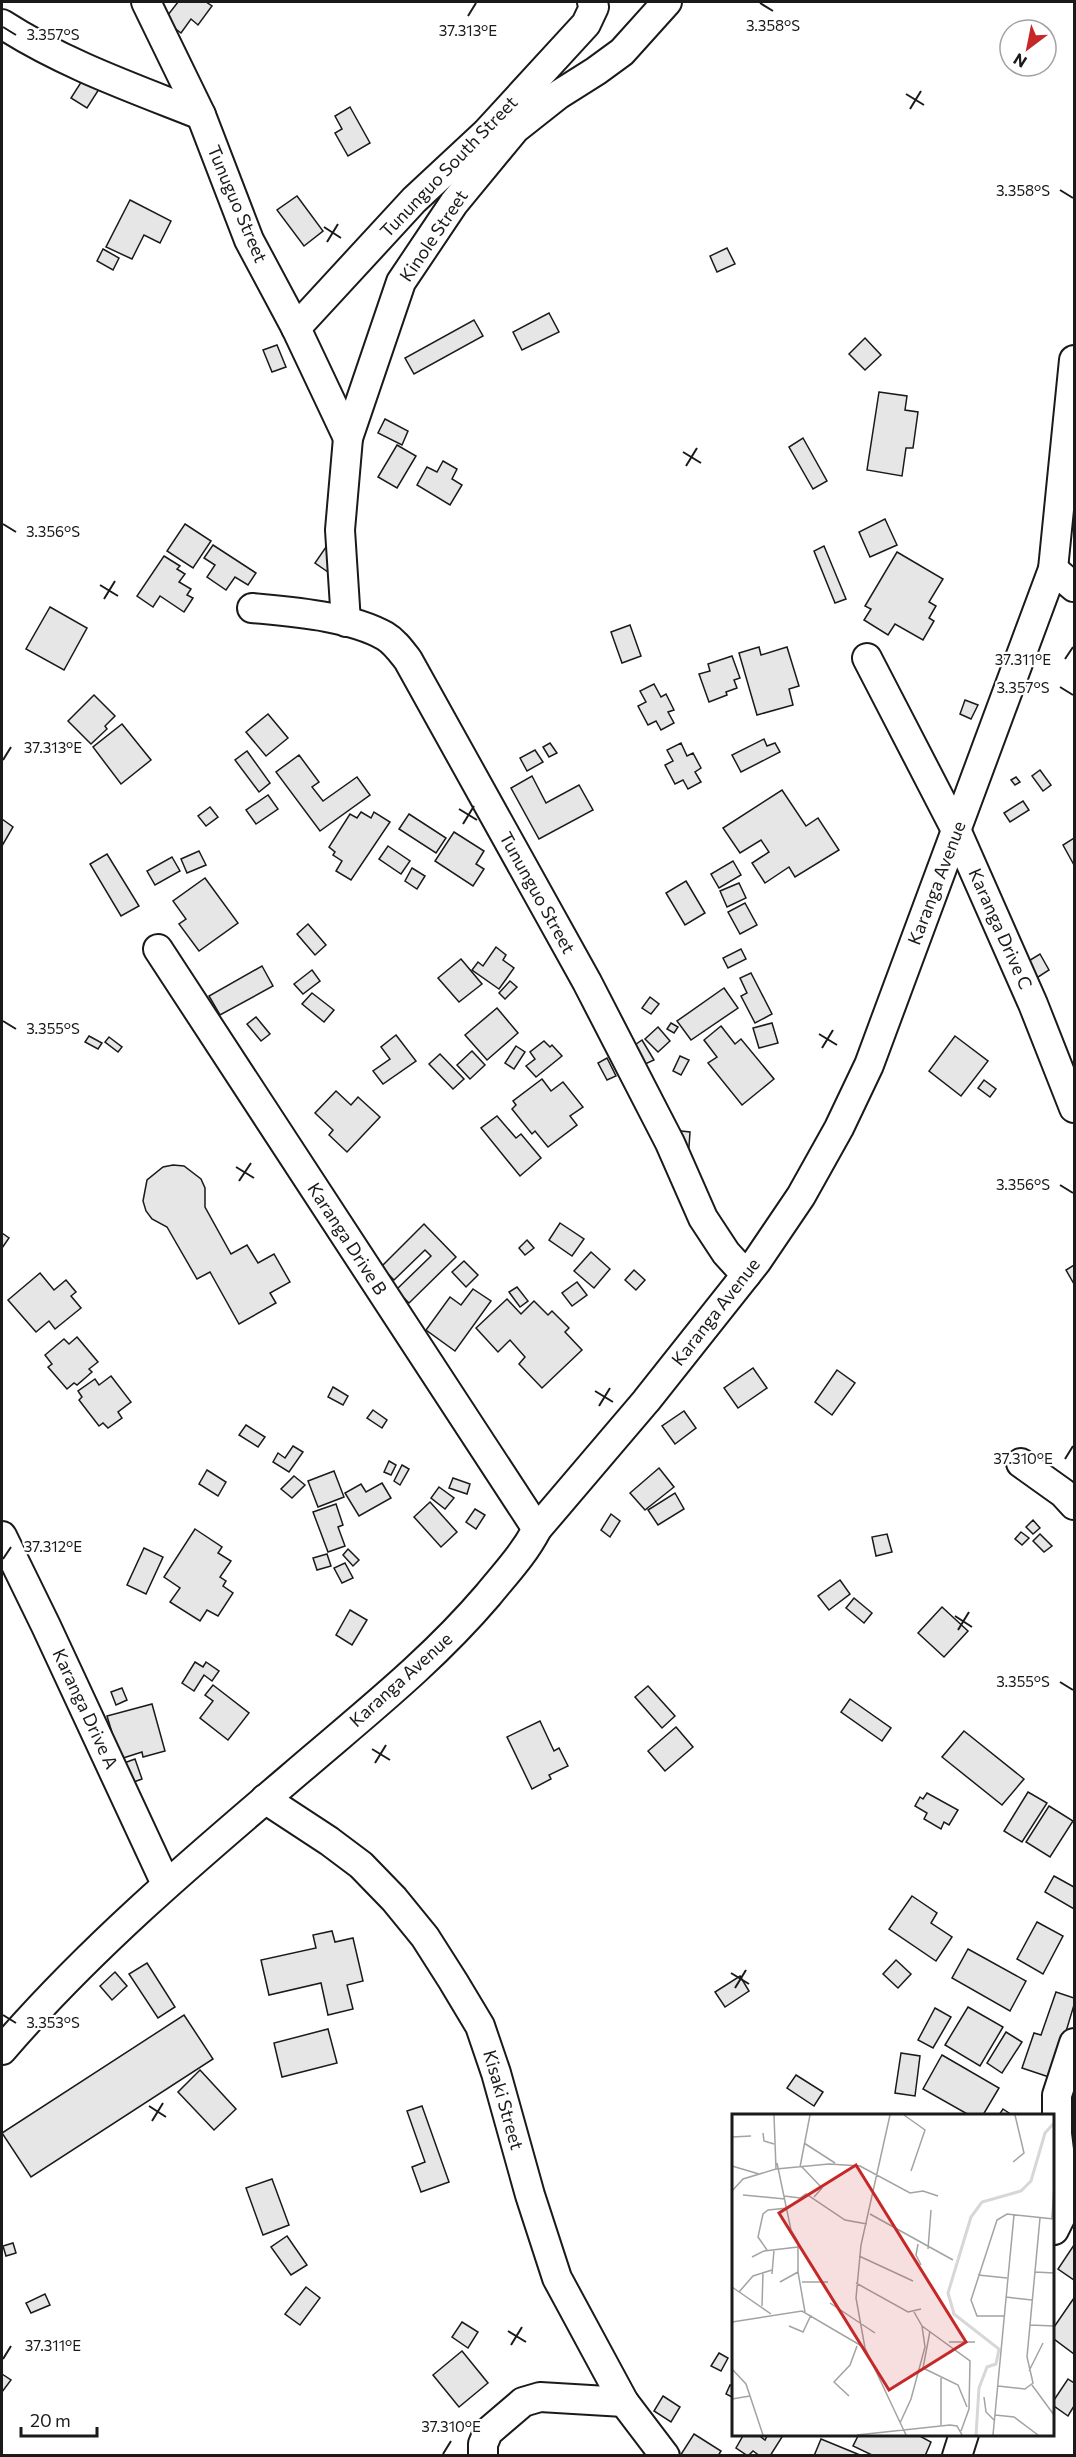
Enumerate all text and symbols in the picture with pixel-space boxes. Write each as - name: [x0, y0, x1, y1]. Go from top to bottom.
- text: 3.358°S: [746, 16, 800, 34]
- north arrow: [998, 18, 1058, 78]
- text: 37.313°E: [439, 21, 497, 39]
- text: 3.357°S: [27, 25, 80, 43]
- text: N: [1010, 50, 1030, 72]
- street label: Tununguo South Street: [375, 91, 522, 242]
- street label: Tunuguo Street: [203, 142, 273, 266]
- text: 3.358°S: [996, 181, 1050, 199]
- street label: Kinole Street: [394, 185, 472, 286]
- text: 3.356°S: [26, 522, 80, 540]
- text: 37.311°E: [995, 650, 1051, 668]
- text: 3.357°S: [997, 678, 1050, 696]
- text: 37.313°E: [24, 738, 82, 756]
- street label: Karanga Avenue: [902, 818, 970, 948]
- street label: Tununguo Street: [495, 828, 580, 957]
- street label: Karanga Drive C: [964, 865, 1037, 992]
- text: 3.355°S: [26, 1019, 80, 1037]
- text: 3.356°S: [996, 1175, 1050, 1193]
- street label: Karanga Drive B: [303, 1178, 392, 1299]
- street label: Karanga Avenue: [666, 1253, 764, 1370]
- text: 37.310°E: [993, 1449, 1053, 1467]
- text: 37.312°E: [24, 1537, 82, 1555]
- street label: Karanga Avenue: [344, 1627, 456, 1731]
- street label: Karanga Drive A: [48, 1645, 123, 1772]
- text: 3.355°S: [996, 1672, 1050, 1690]
- text: 3.353°S: [26, 2013, 80, 2031]
- street label: Kisaki Street: [479, 2047, 529, 2152]
- inset map: [732, 2114, 1055, 2436]
- text: 37.311°E: [25, 2336, 81, 2354]
- scale bar: [21, 2400, 98, 2438]
- text: 20 m: [30, 2409, 71, 2431]
- text: 37.310°E: [421, 2417, 481, 2435]

